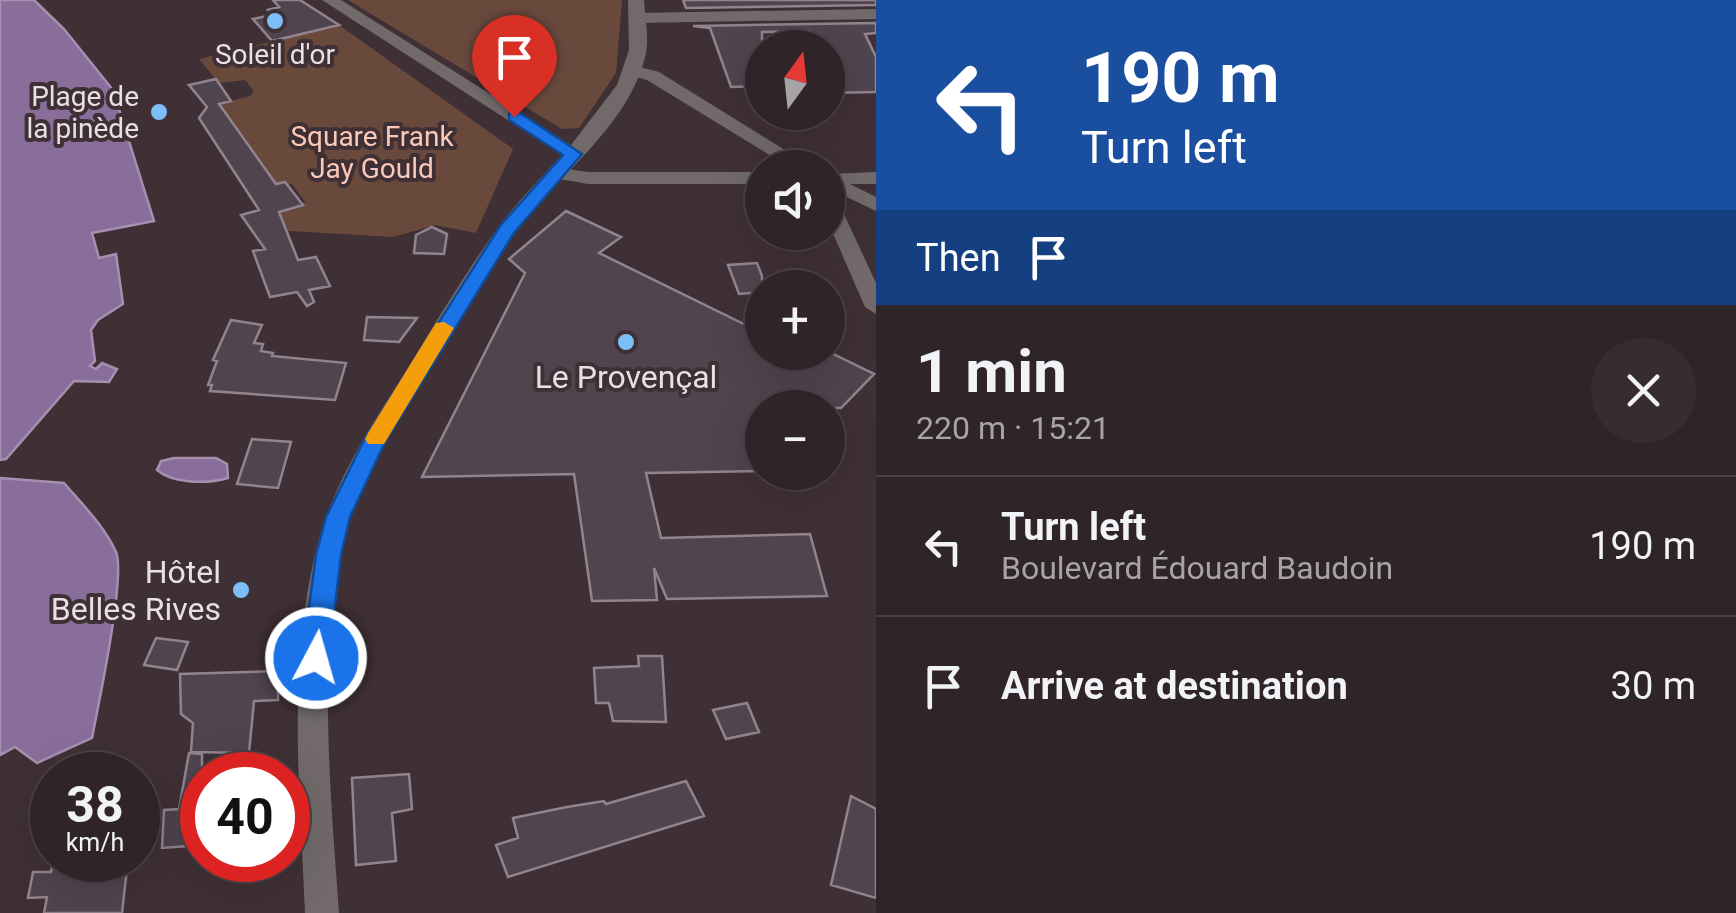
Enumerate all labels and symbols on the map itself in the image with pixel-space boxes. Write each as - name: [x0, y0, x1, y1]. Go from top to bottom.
- marker: Soleil d'or: [264, 10, 286, 32]
- pin: [472, 15, 557, 118]
- north arrow: [745, 30, 845, 130]
- place label: Soleil d'or: [215, 38, 336, 71]
- place label: Plage de la pinède: [27, 80, 139, 145]
- marker: Plage de la pinède: [148, 101, 170, 123]
- park label: Square Frank Jay Gould: [290, 120, 454, 185]
- marker: Le Provençal: [615, 331, 637, 353]
- place label: Le Provençal: [535, 358, 717, 396]
- place label: Hôtel Belles Rives: [51, 553, 221, 628]
- marker: Hôtel Belles Rives: [230, 579, 252, 601]
- position arrow: [264, 606, 368, 710]
- speed limit sign: 40: [180, 752, 310, 882]

